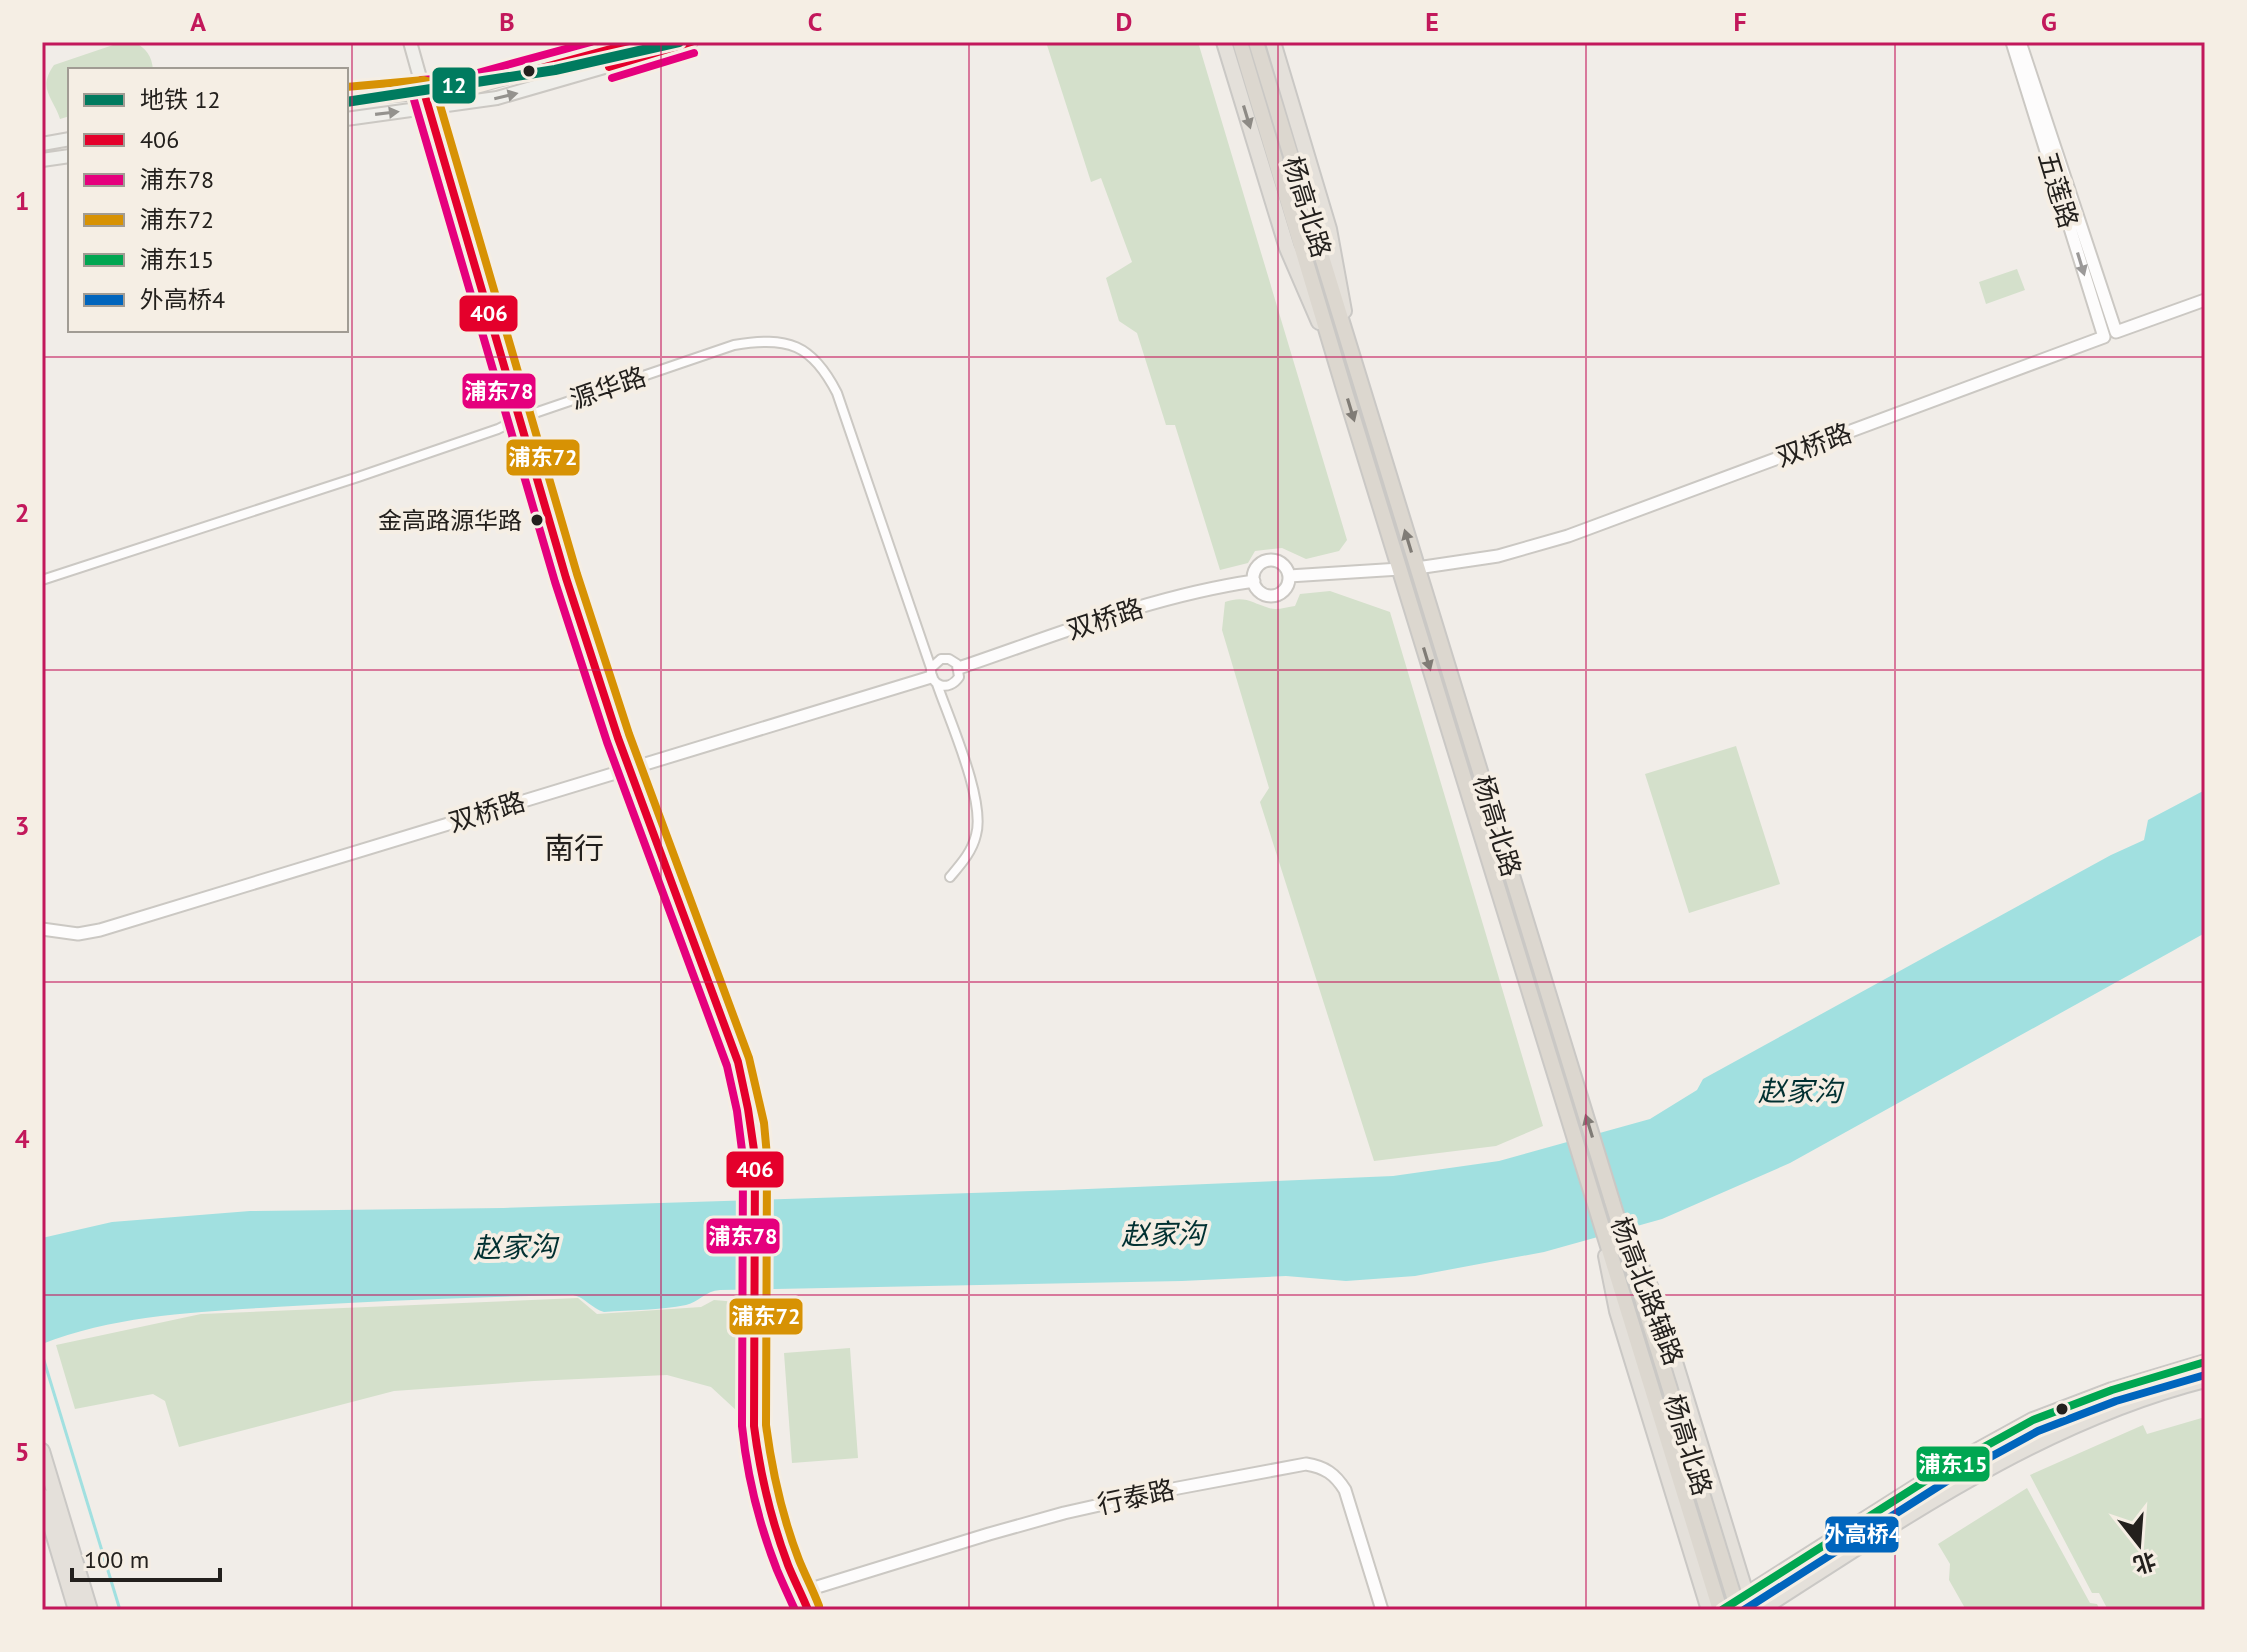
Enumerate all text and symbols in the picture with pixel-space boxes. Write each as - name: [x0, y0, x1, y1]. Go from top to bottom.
- text: A: [190, 5, 206, 38]
- text: B: [499, 5, 515, 38]
- text: C: [808, 5, 822, 38]
- text: D: [1116, 5, 1132, 38]
- text: E: [1425, 5, 1439, 38]
- text: F: [1733, 5, 1747, 38]
- text: G: [2041, 5, 2057, 38]
- unlabelled marker: [521, 63, 537, 79]
- line badge: 12: [431, 66, 477, 105]
- legend: [68, 68, 348, 332]
- text: 12: [442, 71, 466, 99]
- text: 地铁 12: [140, 84, 221, 115]
- one-way arrow: [493, 89, 518, 101]
- one-way arrow: [1241, 105, 1254, 129]
- one-way arrow: [375, 106, 400, 119]
- text: 406: [140, 124, 179, 155]
- street label: 五莲路: [2031, 148, 2086, 232]
- street label: 杨高北路: [1276, 152, 1338, 261]
- text: 浦东78: [140, 164, 214, 195]
- text: 1: [15, 184, 29, 217]
- text: 浦东72: [140, 204, 214, 235]
- text: 浦东15: [140, 244, 214, 275]
- one-way arrow: [2075, 253, 2087, 277]
- text: 外高桥4: [140, 284, 225, 315]
- line badge: 406: [458, 294, 519, 333]
- text: 406: [470, 299, 508, 327]
- street label: 源华路: [566, 359, 650, 416]
- line badge: 浦东78: [461, 372, 537, 410]
- text: 浦东78: [465, 377, 533, 405]
- one-way arrow: [1345, 399, 1358, 423]
- street label: 双桥路: [1772, 416, 1856, 473]
- line badge: 浦东72: [505, 438, 581, 477]
- text: 浦东72: [509, 443, 577, 471]
- text: 2: [15, 496, 29, 529]
- place label: 金高路源华路: [378, 505, 522, 536]
- marker: 金高路源华路: [529, 512, 545, 528]
- one-way arrow: [1401, 528, 1414, 552]
- street label: 双桥路: [1063, 591, 1147, 646]
- one-way arrow: [1422, 647, 1434, 671]
- street label: 杨高北路: [1466, 771, 1528, 880]
- street label: 双桥路: [445, 784, 529, 839]
- text: 3: [15, 809, 29, 842]
- district label: 南行: [544, 828, 604, 867]
- water label: 赵家沟: [1758, 1072, 1845, 1109]
- one-way arrow: [1583, 1114, 1595, 1138]
- text: 4: [15, 1122, 30, 1155]
- line badge: 406: [725, 1150, 785, 1189]
- text: 406: [736, 1155, 774, 1183]
- street label: 杨高北路辅路: [1604, 1212, 1691, 1370]
- water label: 赵家沟: [1121, 1214, 1208, 1253]
- line badge: 浦东78: [705, 1217, 781, 1255]
- text: 浦东78: [709, 1222, 777, 1250]
- water label: 赵家沟: [473, 1227, 560, 1266]
- line badge: 浦东72: [728, 1297, 804, 1336]
- text: 浦东72: [732, 1302, 800, 1330]
- street label: 杨高北路: [1657, 1390, 1719, 1499]
- unlabelled marker: [2054, 1401, 2070, 1417]
- text: 5: [15, 1435, 29, 1468]
- line badge: 浦东15: [1915, 1445, 1991, 1483]
- text: 浦东15: [1919, 1450, 1987, 1478]
- street label: 行泰路: [1094, 1472, 1177, 1521]
- north arrow: [2099, 1504, 2179, 1584]
- line badge: 外高桥4: [1824, 1515, 1900, 1554]
- text: 外高桥4: [1823, 1520, 1902, 1548]
- scale bar: [72, 1532, 220, 1582]
- text: 100 m: [84, 1544, 149, 1575]
- text: 北: [2130, 1547, 2159, 1580]

